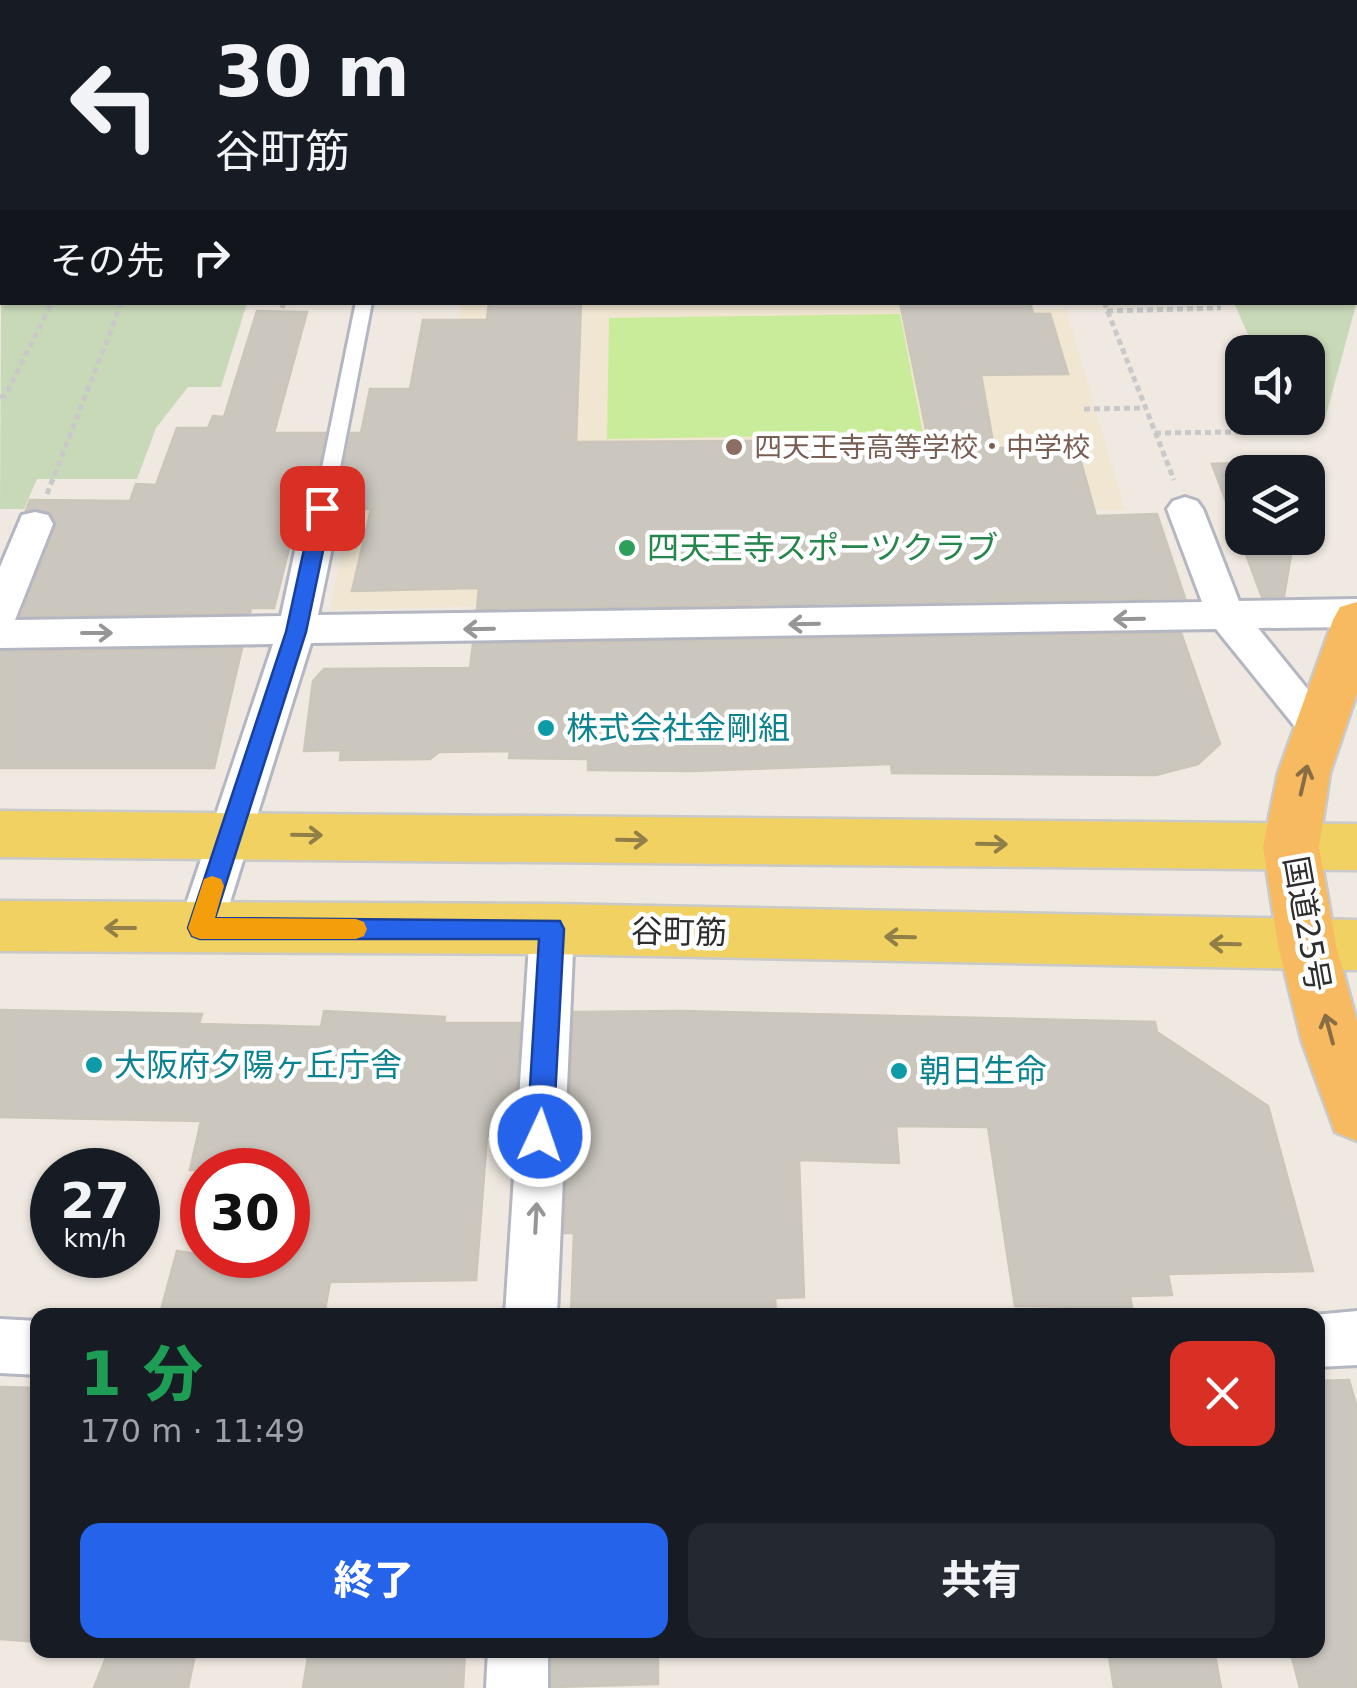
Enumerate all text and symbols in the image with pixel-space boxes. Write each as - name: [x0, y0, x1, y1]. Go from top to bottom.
- text: 30 m: [215, 31, 410, 113]
- icon: left: [50, 40, 180, 170]
- text: 谷町筋: [215, 125, 350, 178]
- icon: right: [184, 230, 239, 285]
- text: その先: [50, 239, 164, 283]
- map controls: [1225, 335, 1325, 555]
- button: sound: [1225, 335, 1325, 435]
- place label: 四天王寺高等学校・中学校: [754, 431, 1090, 464]
- marker: 四天王寺高等学校・中学校: [723, 436, 745, 458]
- button: layers: [1225, 455, 1325, 555]
- pin: [280, 466, 365, 551]
- icon: arrive: [295, 481, 350, 536]
- place label: 四天王寺スポーツクラブ: [647, 529, 998, 567]
- marker: 四天王寺スポーツクラブ: [616, 537, 638, 559]
- one-way arrow: [1114, 610, 1146, 628]
- one-way arrow: [789, 614, 822, 634]
- one-way arrow: [464, 620, 496, 638]
- one-way arrow: [80, 624, 113, 642]
- place label: 株式会社金剛組: [566, 709, 790, 747]
- marker: 株式会社金剛組: [535, 717, 557, 739]
- one-way arrow: [1295, 765, 1314, 797]
- one-way arrow: [291, 826, 323, 845]
- one-way arrow: [616, 830, 648, 849]
- one-way arrow: [976, 835, 1008, 854]
- street label: 国道25号: [1276, 853, 1338, 995]
- street label: 谷町筋: [631, 912, 727, 952]
- one-way arrow: [104, 918, 136, 937]
- one-way arrow: [884, 928, 916, 947]
- one-way arrow: [1209, 935, 1241, 954]
- one-way arrow: [1318, 1014, 1337, 1045]
- place label: 大阪府夕陽ヶ丘庁舎: [114, 1046, 402, 1084]
- place label: 朝日生命: [919, 1052, 1047, 1090]
- marker: 大阪府夕陽ヶ丘庁舎: [83, 1054, 105, 1076]
- marker: 朝日生命: [888, 1060, 910, 1082]
- position arrow: [488, 1084, 592, 1188]
- speed limit sign: 30: [180, 1148, 310, 1278]
- text: 27: [60, 1172, 130, 1230]
- one-way arrow: [527, 1202, 546, 1234]
- text: km/h: [63, 1224, 127, 1253]
- text: 1 分: [80, 1339, 203, 1409]
- button: close: [1170, 1341, 1275, 1446]
- text: 170 m · 11:49: [80, 1412, 305, 1450]
- button: 終了: [80, 1523, 668, 1638]
- button: 共有: [688, 1523, 1275, 1638]

